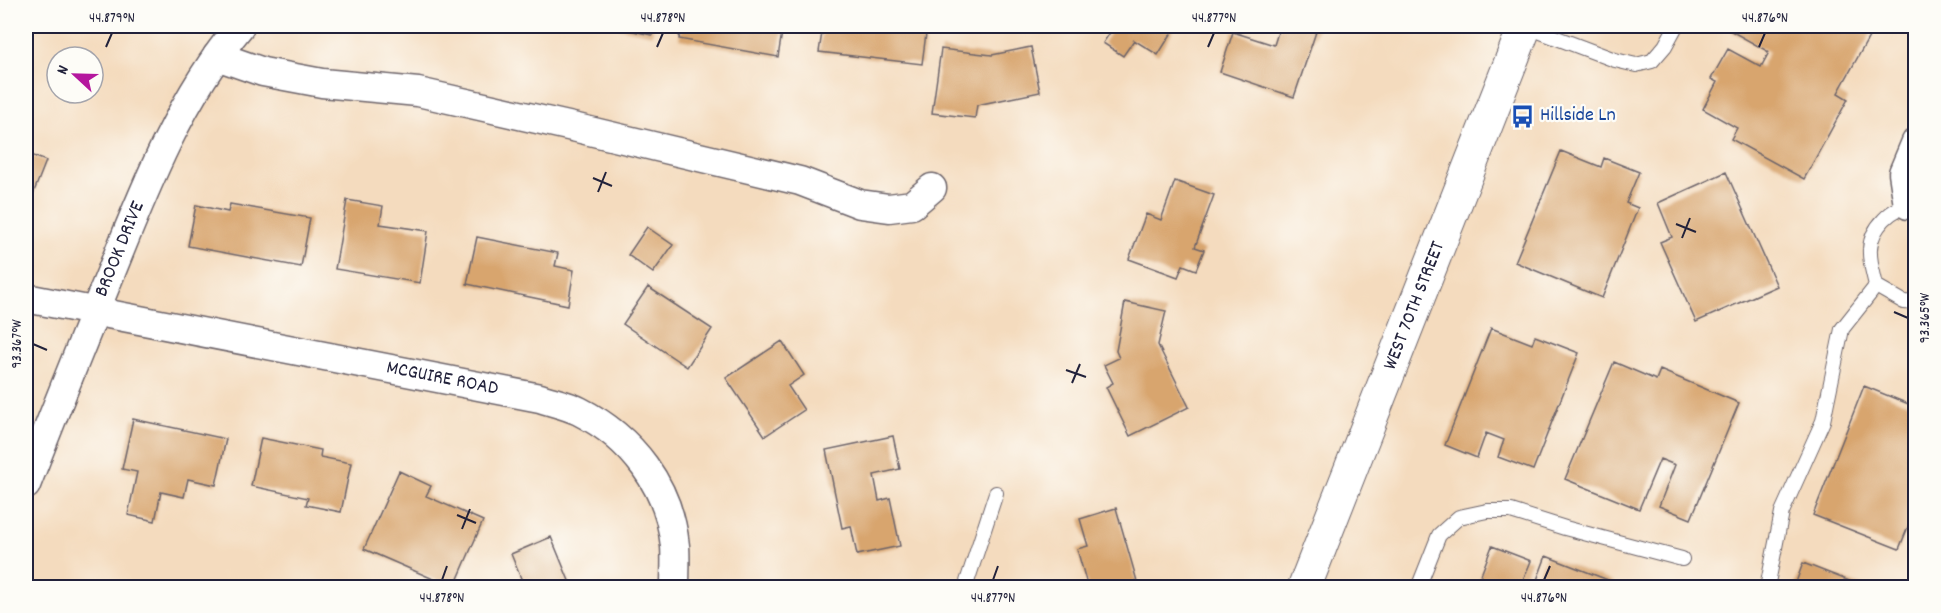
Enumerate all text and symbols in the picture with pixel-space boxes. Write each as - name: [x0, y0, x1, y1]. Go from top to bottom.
- text: 44.879°N: [89, 8, 135, 30]
- text: 44.878°N: [641, 8, 685, 30]
- text: 44.877°N: [1192, 8, 1236, 30]
- text: 44.876°N: [1742, 8, 1788, 30]
- north arrow: [45, 45, 105, 105]
- text: N: [51, 62, 76, 78]
- place label: Hillside Ln: [1540, 102, 1616, 130]
- bus stop icon: Hillside Ln: [1509, 103, 1535, 129]
- street label: BROOK DRIVE: [88, 197, 152, 301]
- street label: WEST 70TH STREET: [1377, 238, 1453, 375]
- text: 93.365°W: [1915, 292, 1937, 343]
- text: 93.367°W: [7, 319, 29, 369]
- street label: MCGUIRE ROAD: [384, 354, 501, 404]
- text: 44.878°N: [420, 588, 464, 610]
- text: 44.877°N: [971, 588, 1015, 610]
- text: 44.876°N: [1521, 588, 1567, 610]

